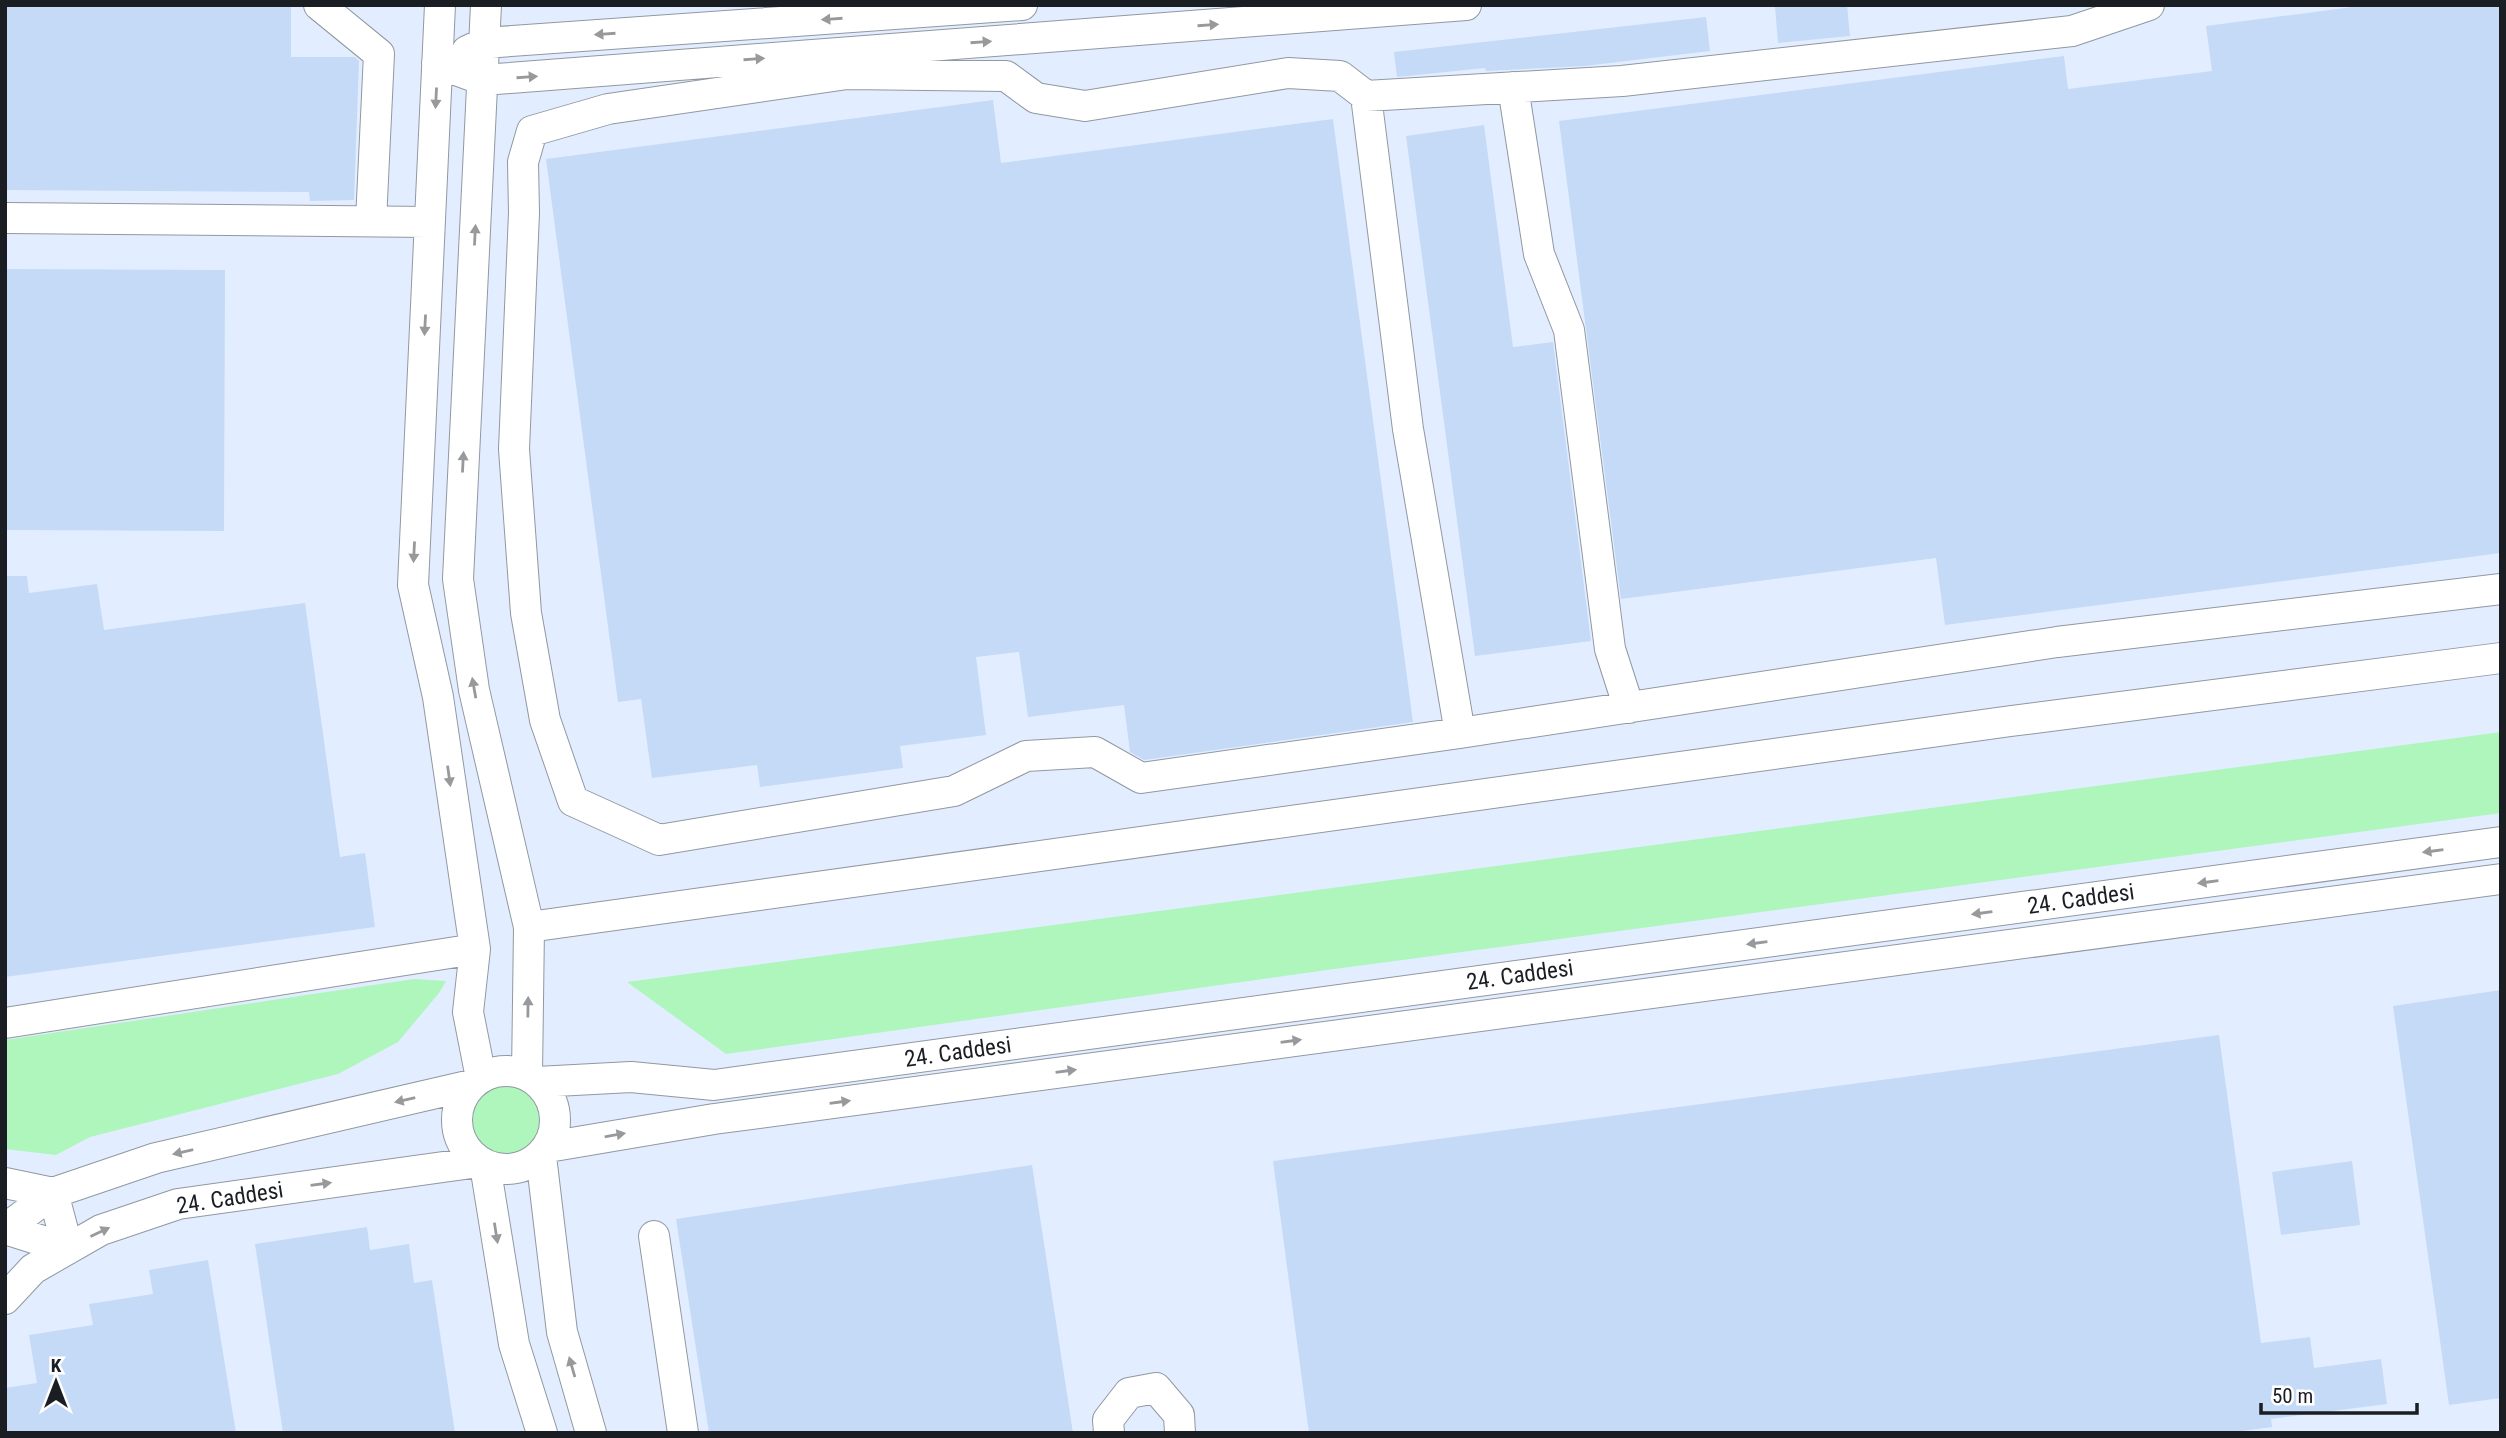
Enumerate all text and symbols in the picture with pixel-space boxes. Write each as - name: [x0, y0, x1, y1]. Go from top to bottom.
- one-way arrow: [820, 13, 842, 24]
- one-way arrow: [1197, 19, 1219, 30]
- one-way arrow: [593, 29, 615, 40]
- one-way arrow: [970, 36, 992, 47]
- one-way arrow: [743, 53, 765, 64]
- one-way arrow: [516, 71, 538, 82]
- one-way arrow: [430, 87, 441, 109]
- one-way arrow: [470, 223, 481, 245]
- one-way arrow: [419, 314, 430, 336]
- one-way arrow: [458, 451, 469, 473]
- one-way arrow: [409, 542, 420, 564]
- one-way arrow: [468, 677, 479, 699]
- one-way arrow: [444, 765, 455, 787]
- one-way arrow: [2422, 846, 2444, 857]
- one-way arrow: [2197, 877, 2219, 888]
- street label: 24. Caddesi: [2026, 878, 2136, 920]
- one-way arrow: [1971, 907, 1993, 918]
- one-way arrow: [1746, 938, 1768, 949]
- street label: 24. Caddesi: [1465, 954, 1575, 996]
- one-way arrow: [522, 996, 534, 1018]
- street label: 24. Caddesi: [903, 1031, 1013, 1073]
- one-way arrow: [1281, 1036, 1303, 1047]
- one-way arrow: [1055, 1066, 1077, 1077]
- one-way arrow: [394, 1095, 416, 1106]
- one-way arrow: [830, 1096, 852, 1107]
- one-way arrow: [605, 1129, 627, 1140]
- one-way arrow: [172, 1147, 194, 1158]
- street label: 24. Caddesi: [175, 1176, 285, 1220]
- one-way arrow: [310, 1179, 332, 1190]
- one-way arrow: [491, 1222, 502, 1244]
- one-way arrow: [90, 1226, 110, 1238]
- north arrow: [21, 1347, 91, 1417]
- text: K: [51, 1354, 62, 1377]
- one-way arrow: [567, 1356, 577, 1377]
- scale bar: [2261, 1372, 2417, 1416]
- text: 50 m: [2272, 1384, 2313, 1408]

